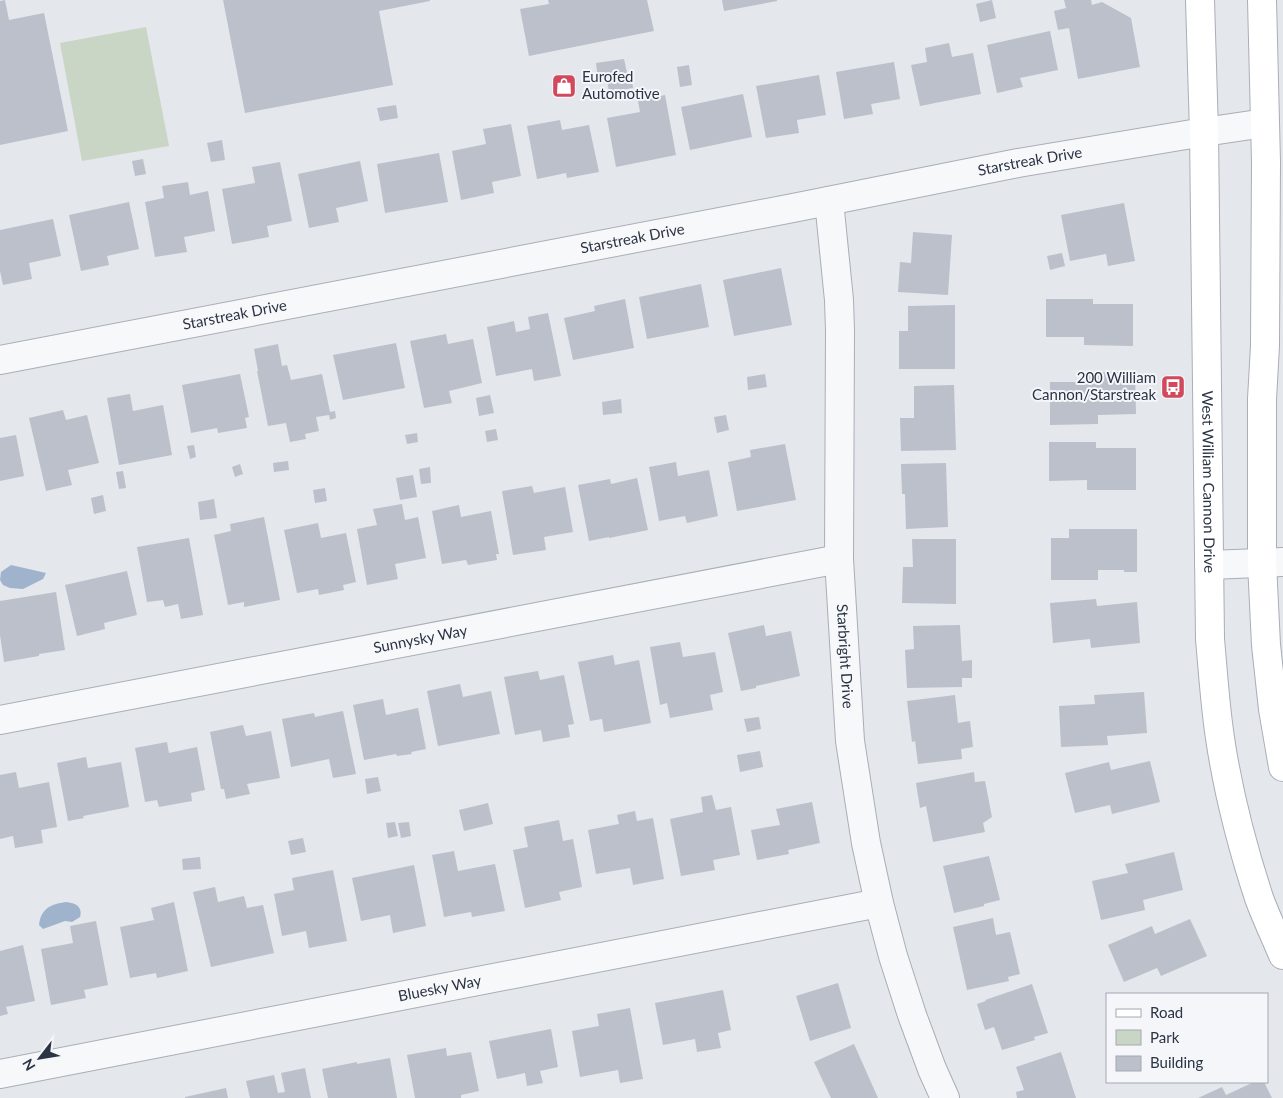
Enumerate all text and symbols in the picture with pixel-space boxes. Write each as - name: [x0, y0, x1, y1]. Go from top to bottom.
- place label: Eurofed Automotive: [582, 67, 660, 102]
- shop icon: Eurofed Automotive: [551, 73, 577, 99]
- street label: Starstreak Drive: [976, 142, 1084, 179]
- street label: Starstreak Drive: [579, 219, 686, 257]
- street label: Starstreak Drive: [181, 295, 288, 333]
- place label: 200 William Cannon/Starstreak: [1032, 368, 1156, 403]
- bus stop icon: 200 William Cannon/Starstreak: [1160, 374, 1186, 400]
- street label: West William Cannon Drive: [1199, 391, 1219, 573]
- street label: Starbright Drive: [834, 603, 858, 709]
- street label: Sunnysky Way: [372, 620, 469, 656]
- street label: Bluesky Way: [396, 971, 483, 1004]
- legend: [1106, 993, 1268, 1083]
- text: Road: [1150, 1003, 1183, 1021]
- text: Park: [1150, 1028, 1180, 1046]
- north arrow: [15, 1033, 65, 1083]
- text: Building: [1150, 1053, 1203, 1071]
- text: N: [18, 1056, 38, 1074]

